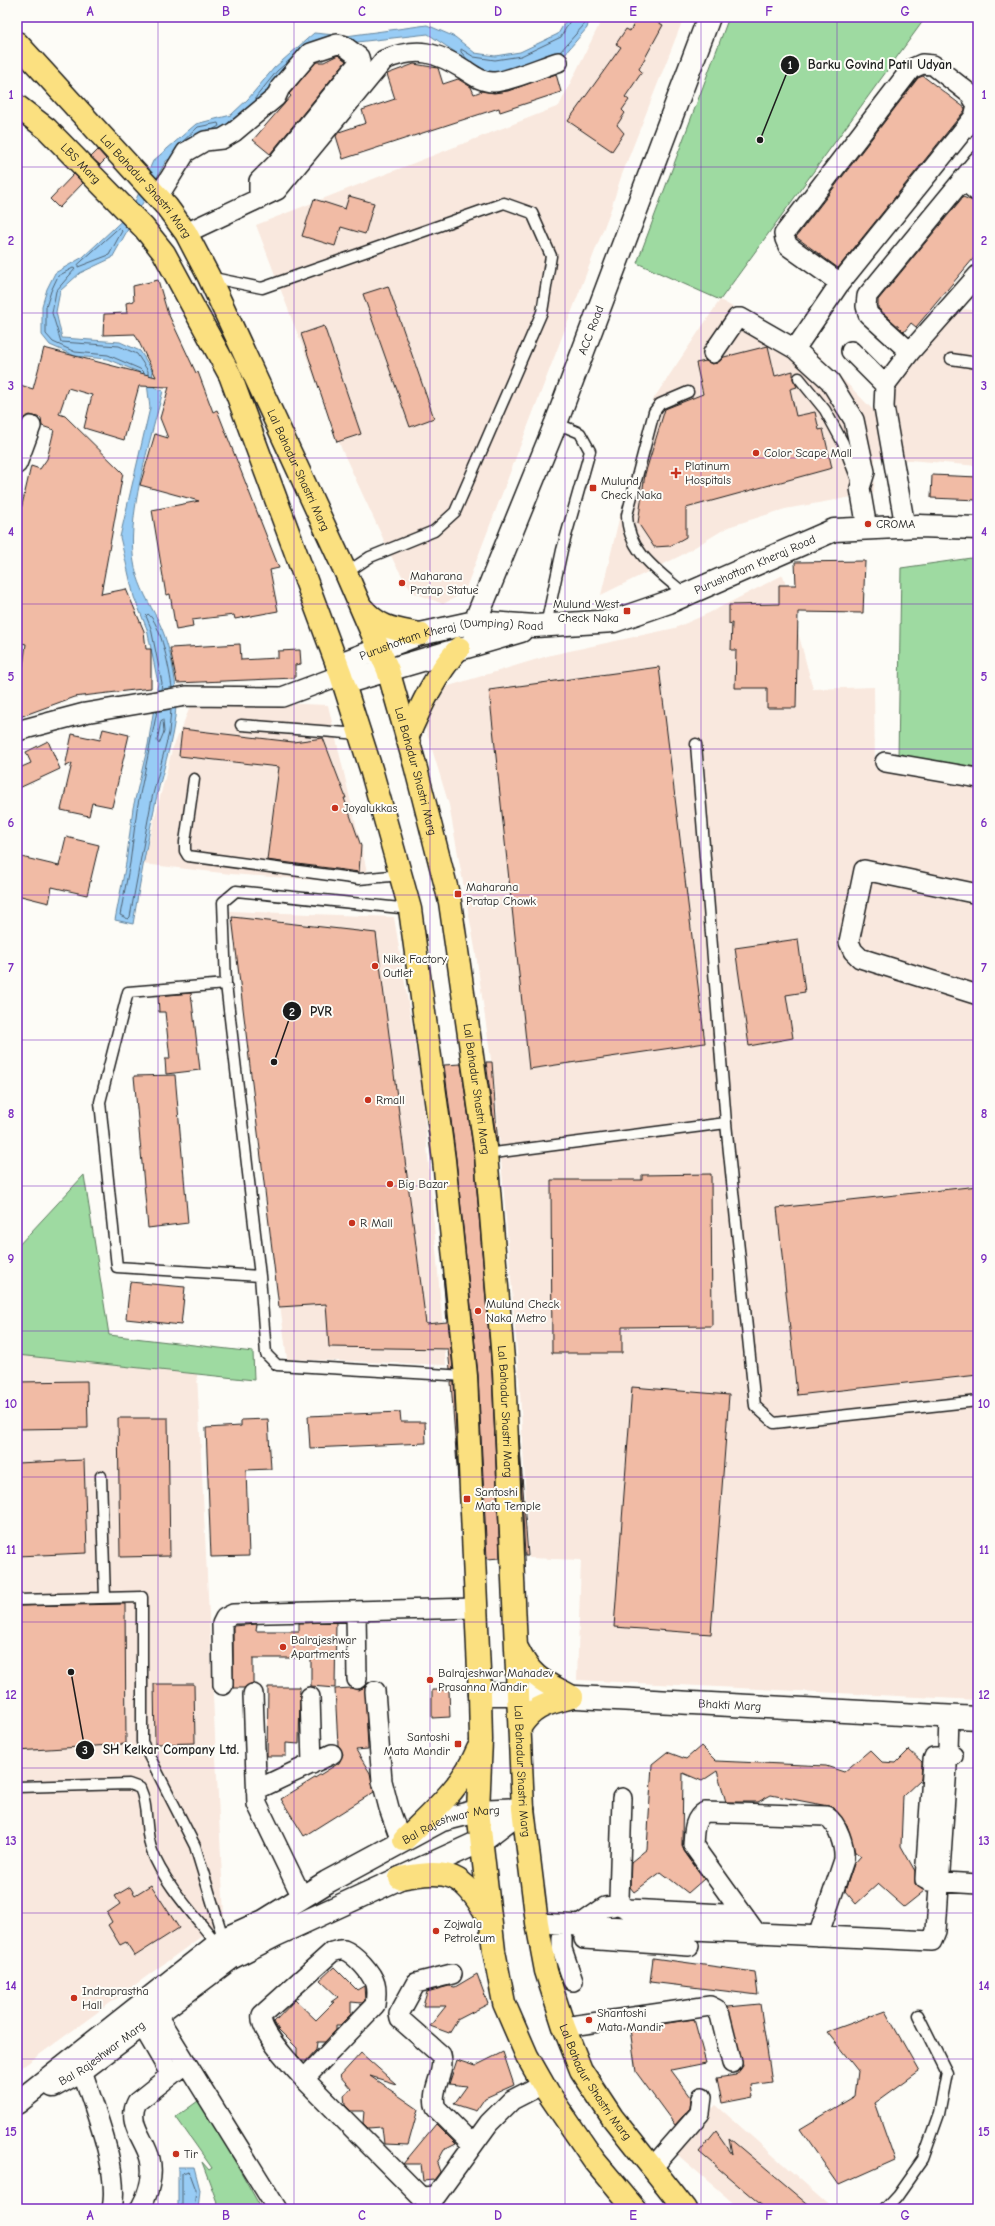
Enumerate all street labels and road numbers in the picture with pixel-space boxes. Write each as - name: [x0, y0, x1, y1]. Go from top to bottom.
- street label: Lal Bahadur Shastri Marg: [97, 132, 194, 240]
- street label: LBS Marg: [58, 140, 104, 187]
- street label: ACC Road: [575, 304, 607, 357]
- street label: Lal Bahadur Shastri Marg: [264, 407, 333, 533]
- street label: Purushottam Kheraj Road: [692, 532, 818, 597]
- street label: Purushottam Kheraj (Dumping) Road: [358, 615, 544, 663]
- street label: Lal Bahadur Shastri Marg: [392, 705, 440, 837]
- street label: Lal Bahadur Shastri Marg: [460, 1022, 493, 1156]
- street label: Lal Bahadur Shastri Marg: [495, 1345, 516, 1478]
- street label: Bhakti Marg: [698, 1696, 762, 1714]
- street label: Lal Bahadur Shastri Marg: [511, 1705, 533, 1838]
- street label: Bal Rajeshwar Marg: [400, 1803, 500, 1847]
- street label: Bal Rajeshwar Marg: [56, 2018, 148, 2088]
- street label: Lal Bahadur Shastri Marg: [557, 2022, 634, 2143]

